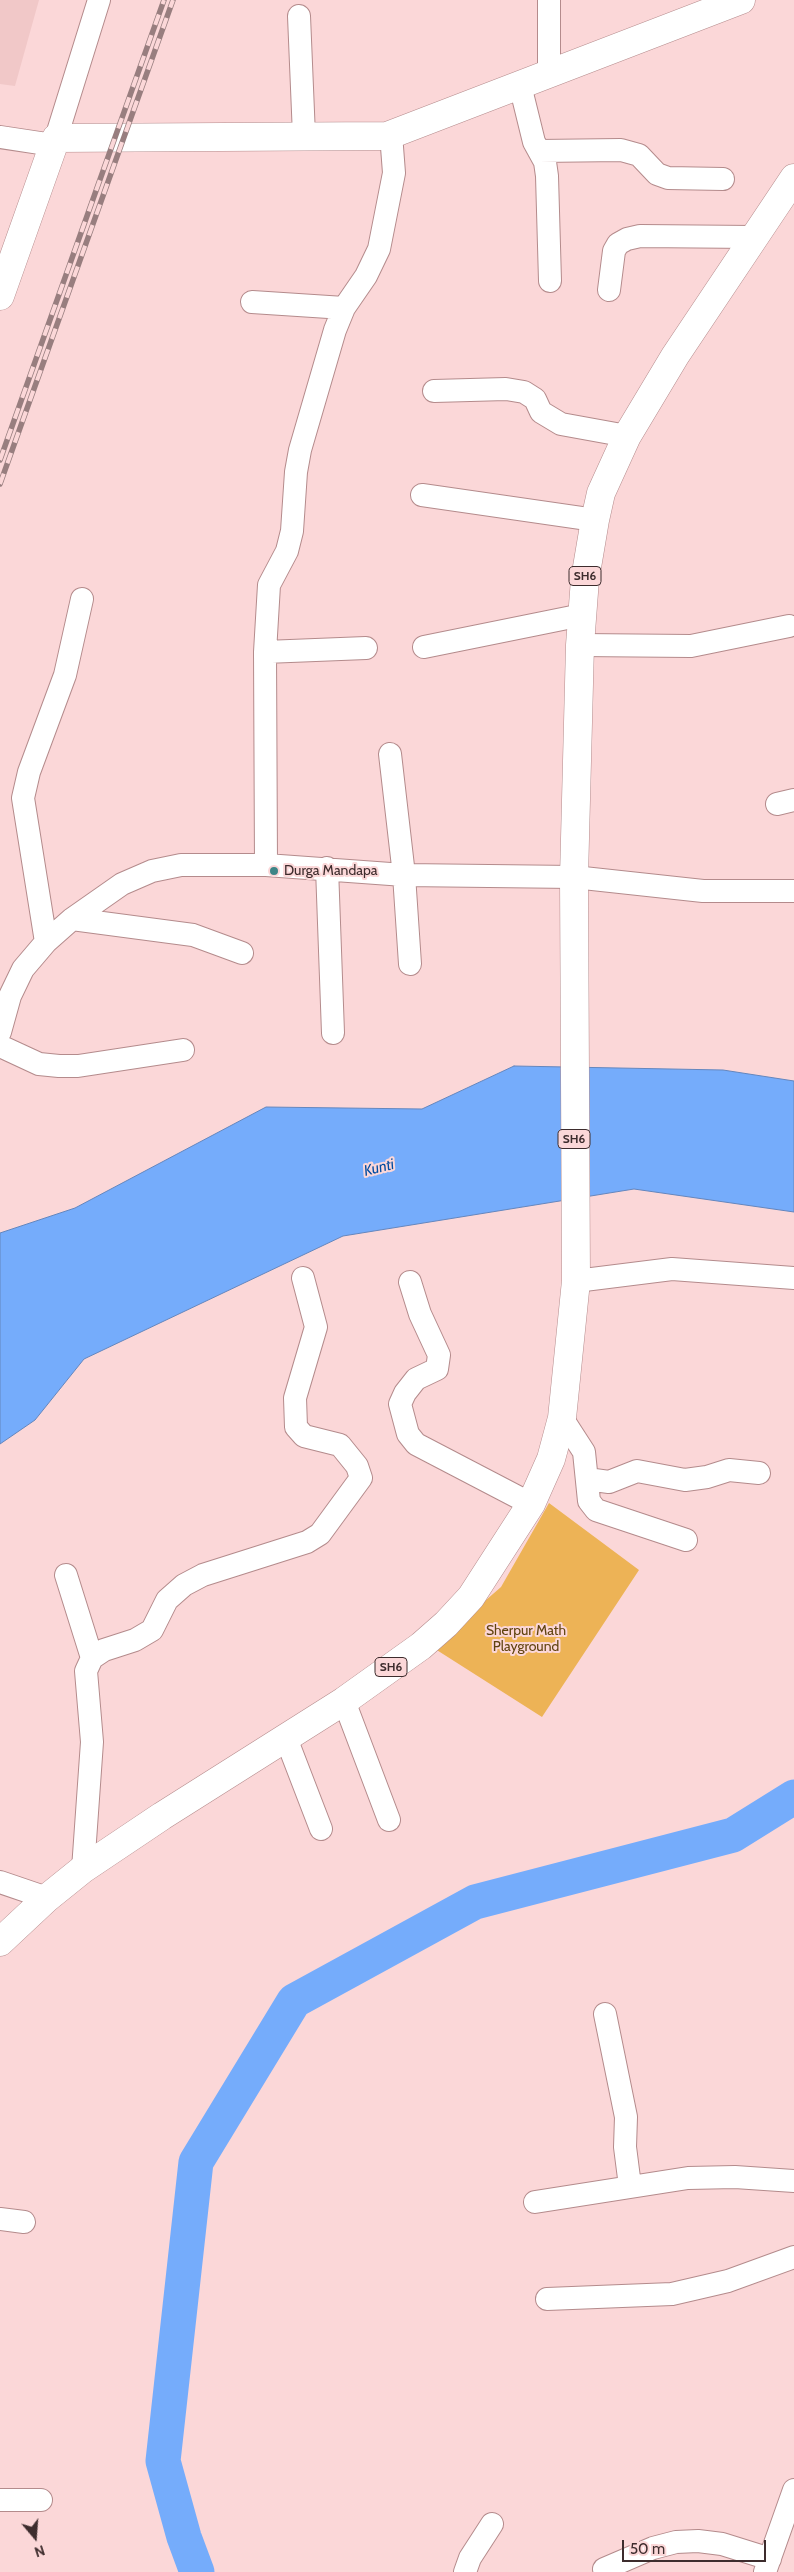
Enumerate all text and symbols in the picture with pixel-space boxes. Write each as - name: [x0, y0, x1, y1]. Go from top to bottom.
- road number: SH6: [569, 566, 601, 586]
- place label: Durga Mandapa: [284, 863, 377, 879]
- marker: Durga Mandapa: [268, 865, 280, 877]
- road number: SH6: [558, 1130, 590, 1148]
- water label: Kunti: [362, 1156, 396, 1180]
- park label: Sherpur Math Playground: [486, 1623, 566, 1655]
- road number: SH6: [375, 1658, 407, 1676]
- north arrow: [10, 2512, 60, 2562]
- scale bar: [624, 2530, 768, 2562]
- text: 50 m: [630, 2540, 665, 2558]
- text: N: [32, 2541, 47, 2561]

